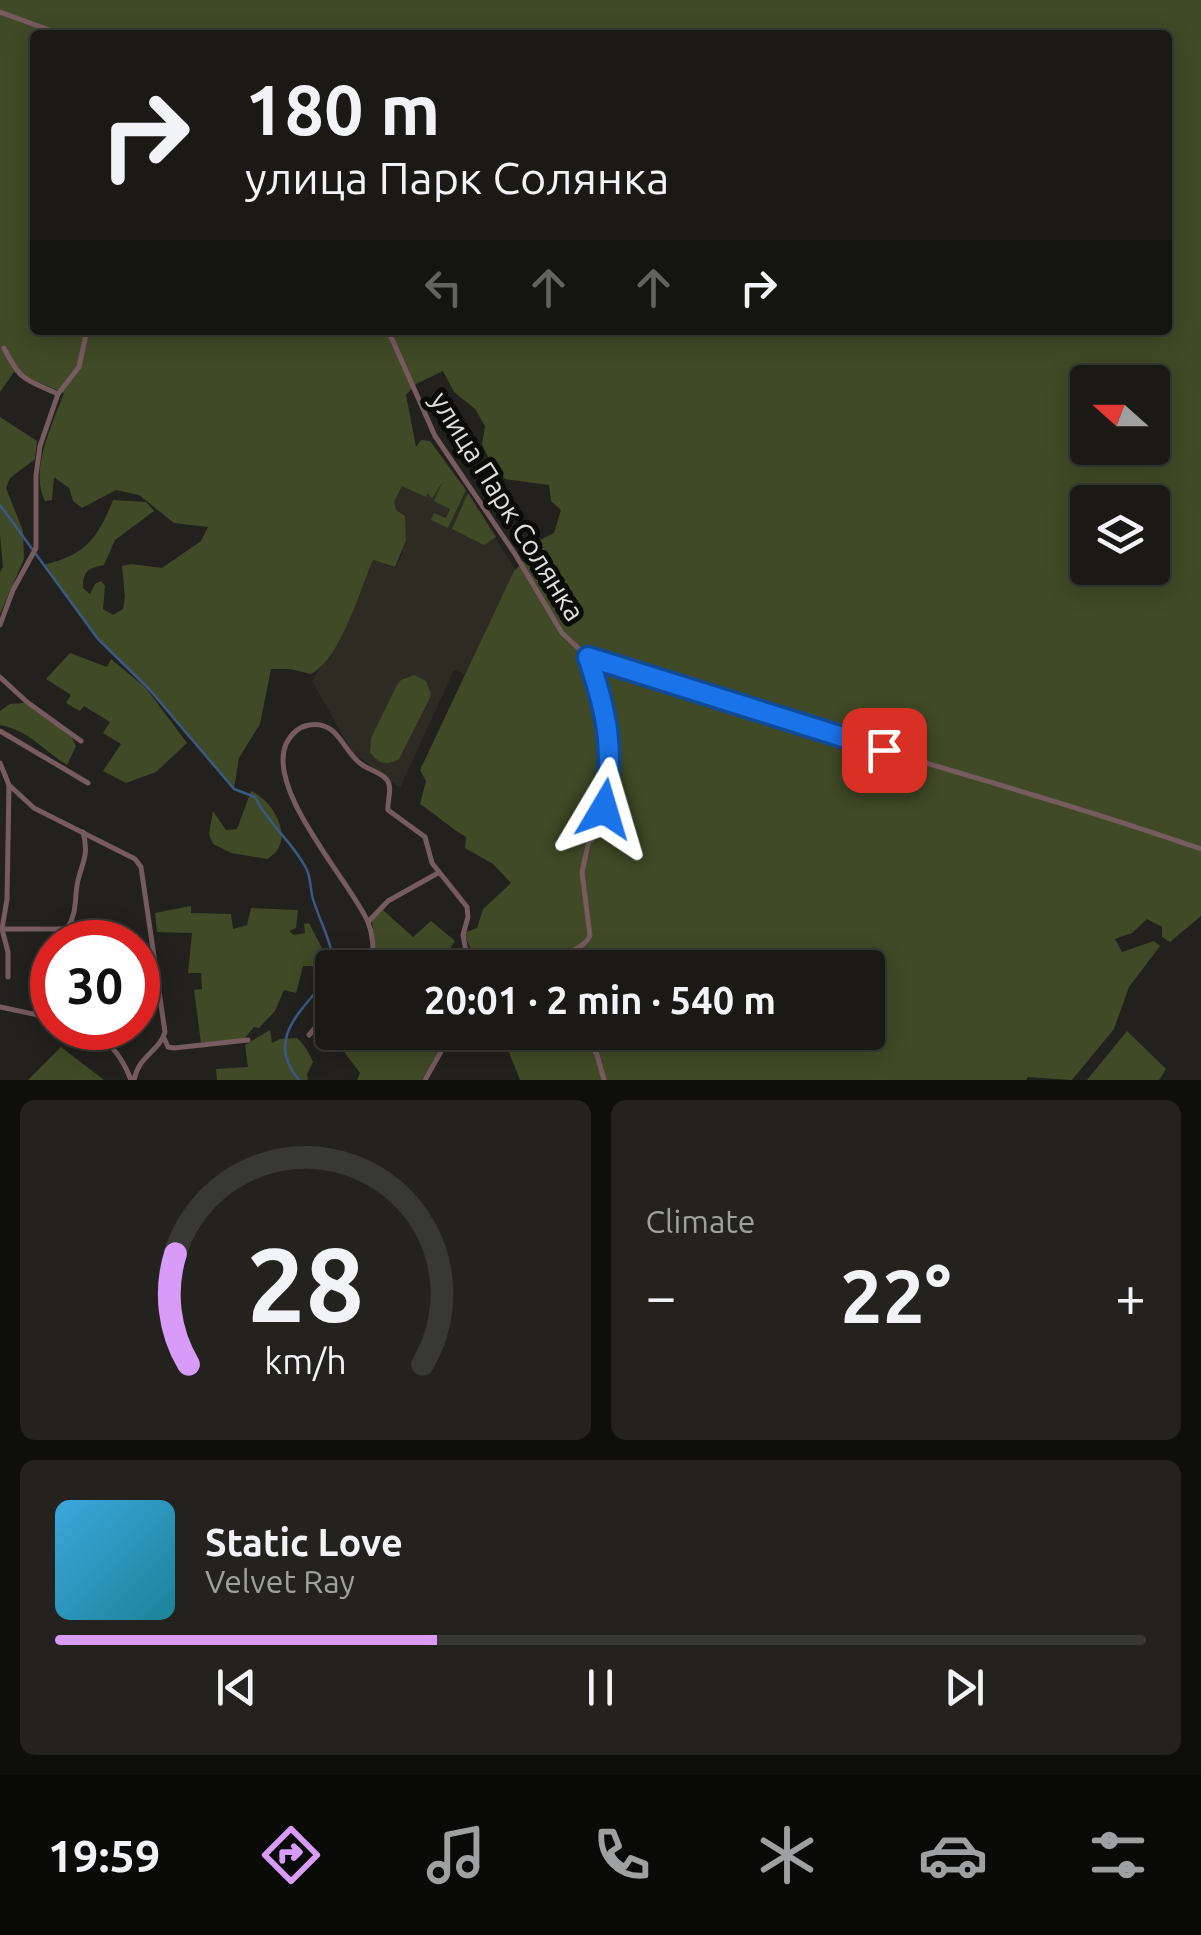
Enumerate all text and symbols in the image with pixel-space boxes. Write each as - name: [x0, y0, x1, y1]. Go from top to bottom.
- icon: right: [80, 70, 210, 200]
- text: 180 m: [245, 70, 440, 148]
- text: улица Парк Солянка: [245, 152, 669, 203]
- icon: left: [416, 260, 471, 315]
- icon: ahead: [521, 260, 576, 315]
- icon: ahead: [626, 260, 681, 315]
- icon: right: [731, 260, 786, 315]
- north arrow: [1070, 365, 1170, 465]
- map controls: [1070, 365, 1170, 585]
- street label: улица Парк Солянка: [425, 386, 591, 626]
- button: layers: [1070, 485, 1170, 585]
- pin: [842, 708, 927, 793]
- icon: arrive: [857, 723, 912, 778]
- position arrow: [552, 757, 656, 861]
- speed limit sign: 30: [30, 920, 160, 1050]
- text: 20:01 · 2 min · 540 m: [424, 979, 776, 1021]
- text: Climate: [646, 1203, 756, 1239]
- text: 28: [247, 1225, 364, 1342]
- text: 22°: [840, 1253, 951, 1337]
- text: −: [646, 1265, 677, 1326]
- text: +: [1115, 1265, 1146, 1326]
- text: km/h: [264, 1341, 347, 1381]
- text: Static Love: [205, 1521, 403, 1563]
- text: Velvet Ray: [205, 1563, 355, 1599]
- icon: previous: [209, 1660, 264, 1715]
- icon: pause: [573, 1660, 628, 1715]
- icon: next: [937, 1660, 992, 1715]
- icon: directions: [256, 1820, 326, 1890]
- icon: music: [421, 1820, 491, 1890]
- icon: phone: [587, 1820, 657, 1890]
- icon: climate: [752, 1820, 822, 1890]
- icon: car: [918, 1820, 988, 1890]
- icon: filters: [1083, 1820, 1153, 1890]
- text: 19:59: [48, 1830, 160, 1881]

